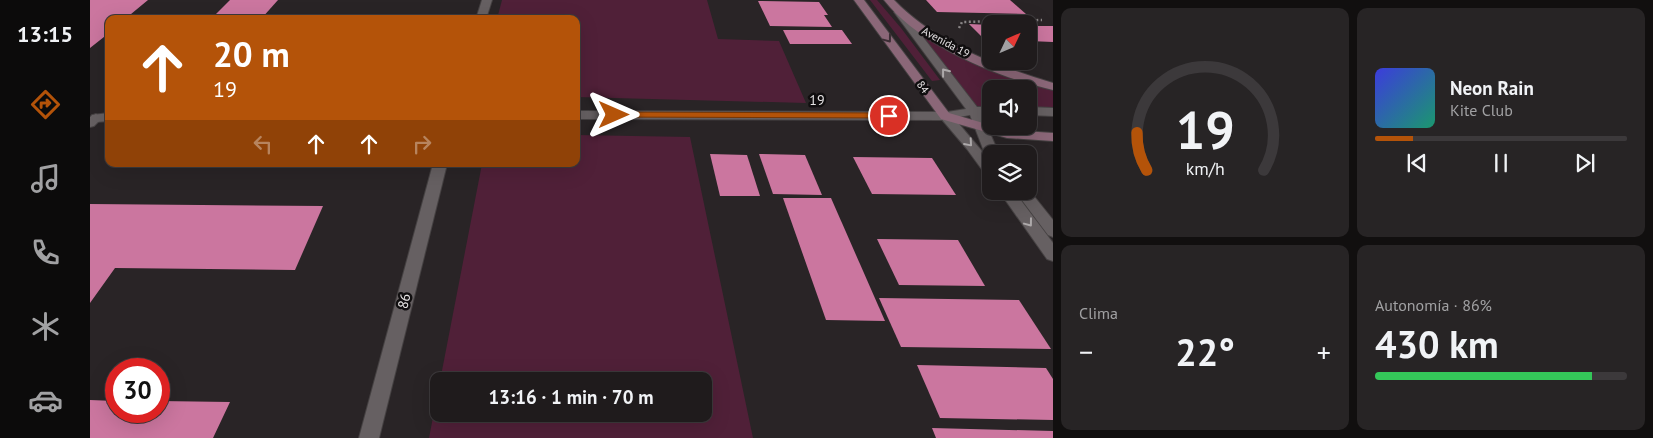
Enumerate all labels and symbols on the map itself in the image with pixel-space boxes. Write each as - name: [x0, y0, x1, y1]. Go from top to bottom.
- north arrow: [982, 15, 1038, 70]
- street label: Avenida 19: [920, 24, 972, 60]
- one-way arrow: [882, 33, 891, 43]
- one-way arrow: [942, 69, 950, 78]
- street label: 84: [914, 78, 932, 96]
- position arrow: [587, 88, 639, 140]
- street label: 19: [809, 91, 825, 109]
- pin: [868, 95, 910, 137]
- one-way arrow: [963, 138, 972, 147]
- one-way arrow: [1023, 217, 1032, 227]
- street label: 86: [393, 291, 415, 311]
- speed limit sign: 30: [105, 358, 170, 423]

